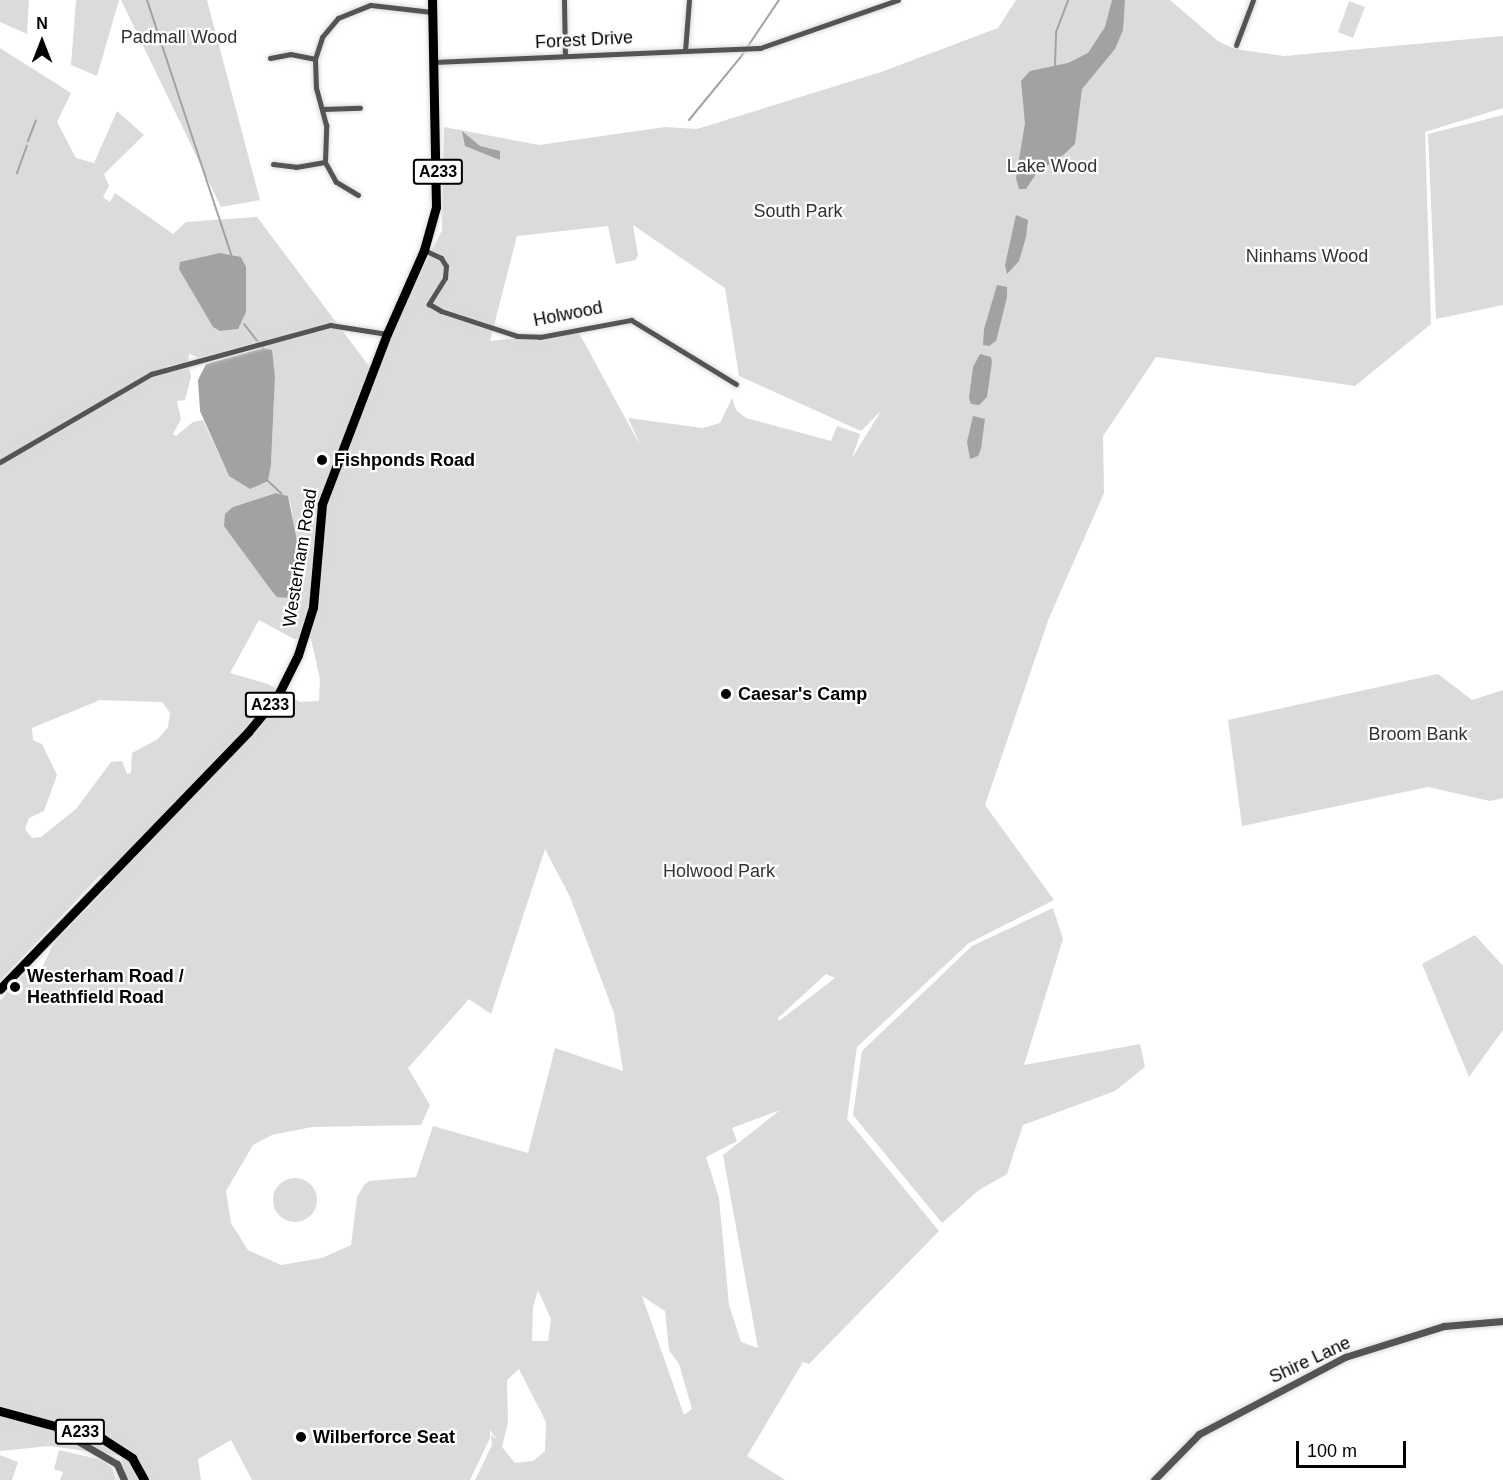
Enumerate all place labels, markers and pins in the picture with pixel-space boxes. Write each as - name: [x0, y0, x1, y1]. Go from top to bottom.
- place label: Fishponds Road: [334, 449, 475, 471]
- marker: Fishponds Road: [315, 453, 329, 467]
- place label: Caesar's Camp: [738, 683, 867, 705]
- marker: Caesar's Camp: [719, 687, 733, 701]
- place label: Westerham Road / Heathfield Road: [27, 966, 184, 1008]
- marker: Westerham Road / Heathfield Road: [8, 980, 22, 994]
- place label: Wilberforce Seat: [313, 1426, 455, 1448]
- marker: Wilberforce Seat: [294, 1430, 308, 1444]

